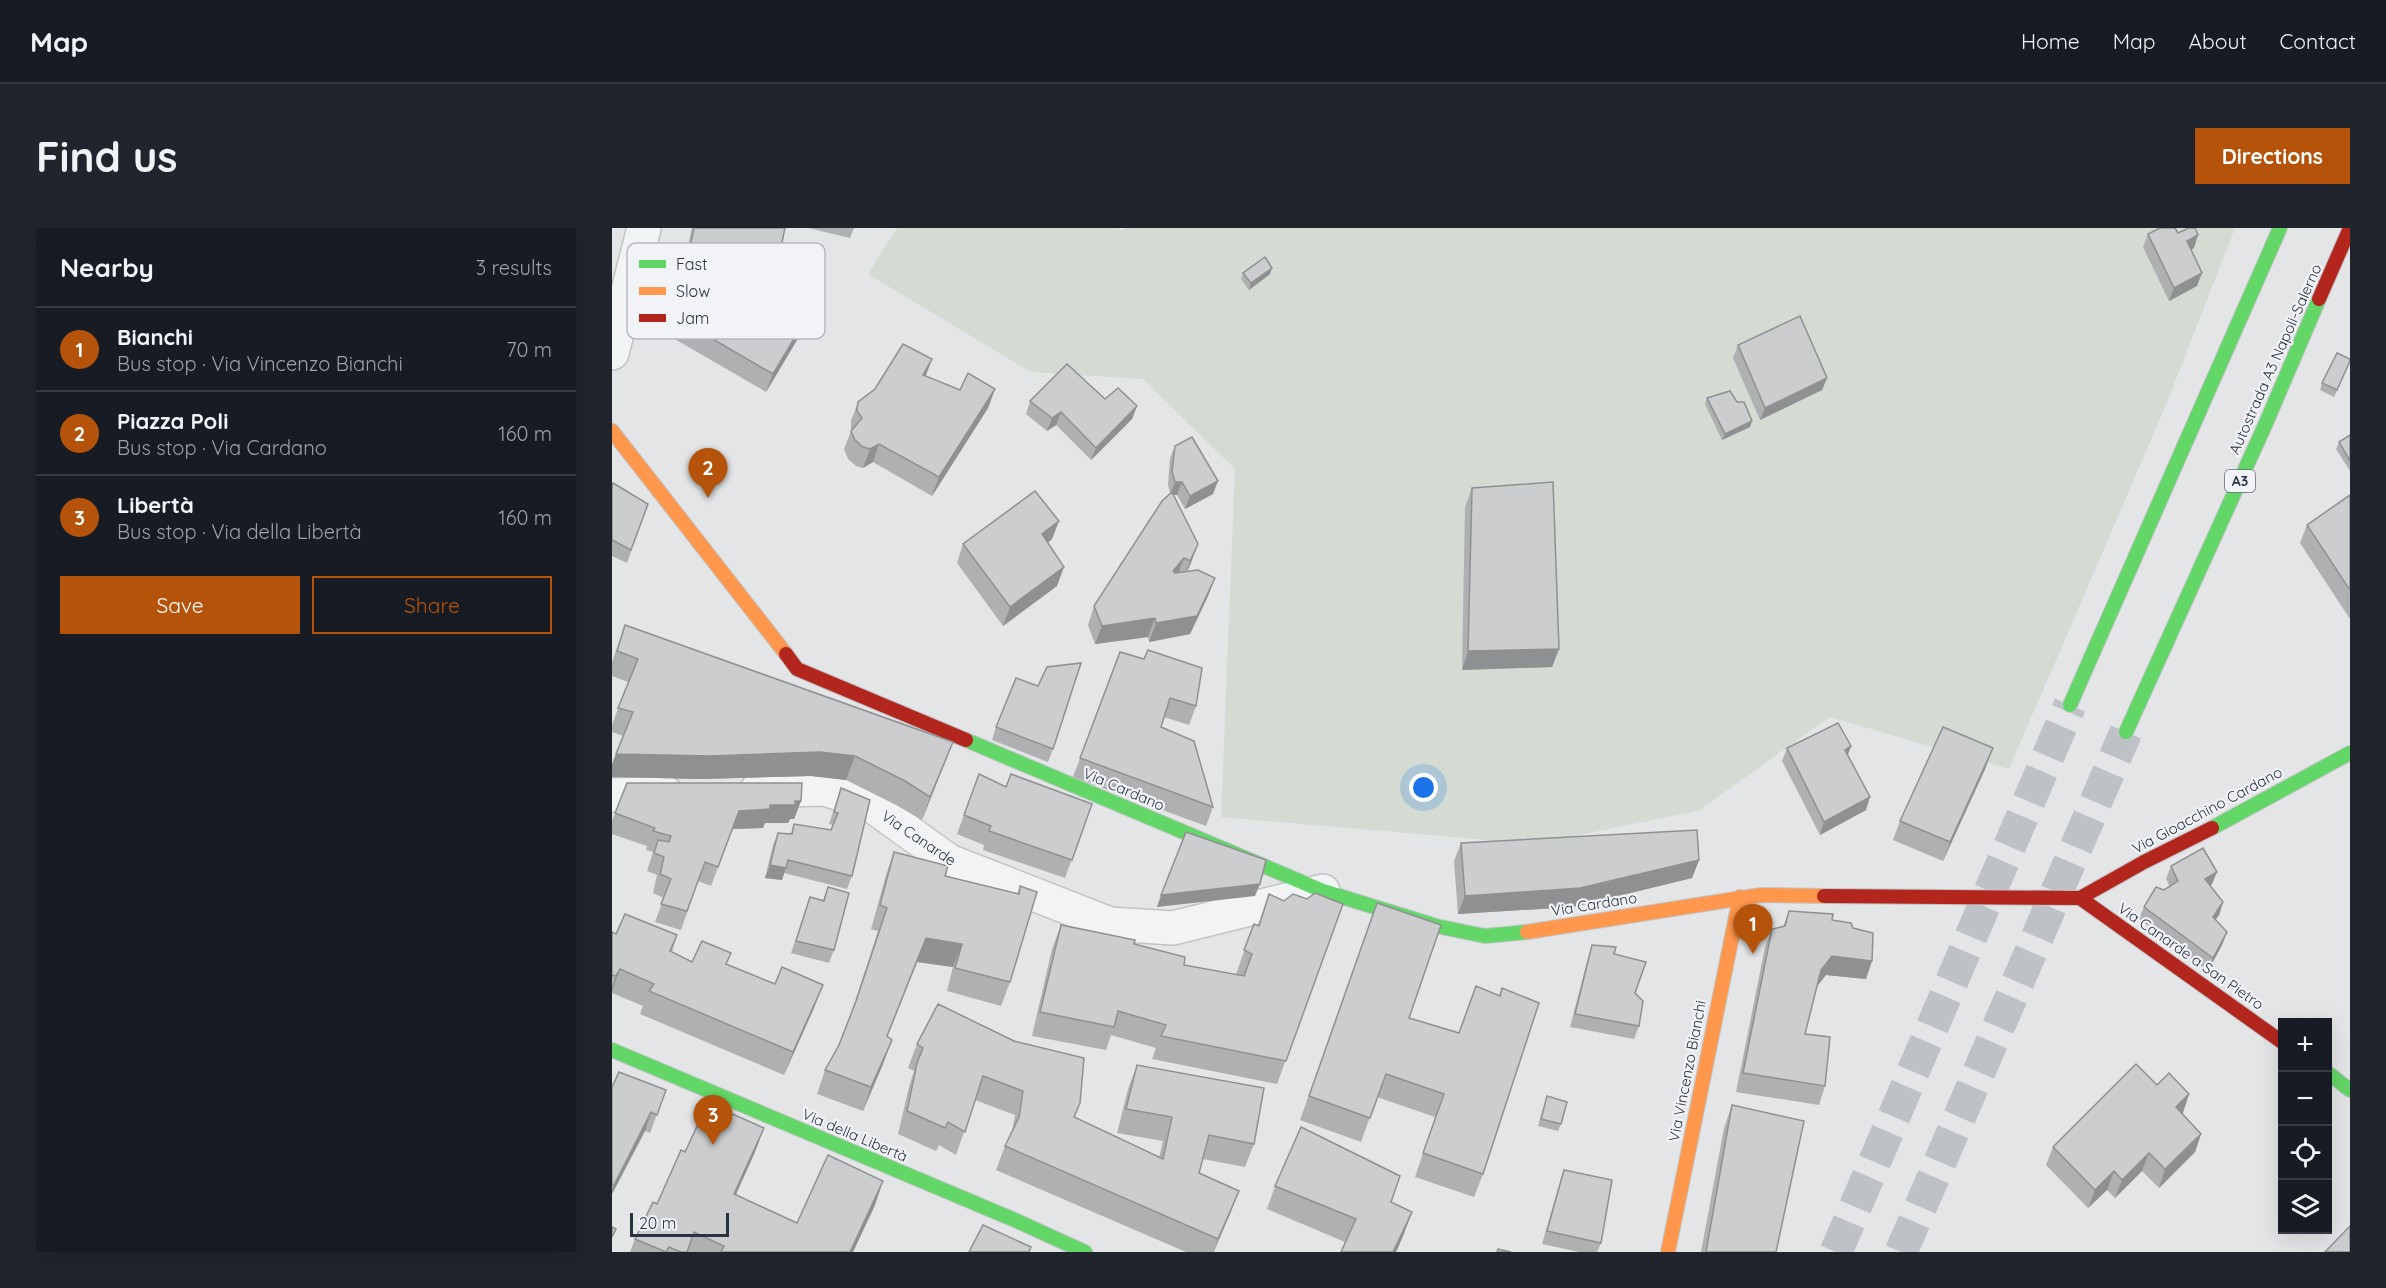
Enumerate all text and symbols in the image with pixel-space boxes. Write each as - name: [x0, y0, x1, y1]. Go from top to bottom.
- text: Map: [30, 24, 88, 59]
- text: Home: [2021, 28, 2080, 54]
- text: Map: [2113, 28, 2156, 54]
- text: About: [2189, 28, 2247, 54]
- text: Contact: [2280, 28, 2356, 54]
- button: Directions: [2195, 128, 2350, 184]
- text: Find us: [36, 130, 178, 183]
- legend: [627, 243, 825, 339]
- text: Nearby: [60, 251, 154, 284]
- text: Fast: [676, 254, 707, 274]
- text: 3 results: [476, 255, 552, 280]
- street label: Autostrada A3 Napoli-Salerno: [2224, 261, 2326, 457]
- text: Slow: [676, 281, 710, 301]
- text: Jam: [676, 308, 709, 328]
- text: Bianchi: [117, 323, 193, 351]
- text: 1: [76, 337, 83, 362]
- text: 70 m: [506, 337, 552, 362]
- text: Bus stop · Via Vincenzo Bianchi: [117, 351, 403, 376]
- text: Piazza Poli: [117, 407, 228, 435]
- text: 2: [74, 421, 85, 446]
- text: 160 m: [498, 421, 552, 446]
- text: Bus stop · Via Cardano: [117, 435, 327, 460]
- pin: 2: [688, 448, 728, 498]
- road number: A3: [2225, 470, 2255, 492]
- text: Libertà: [117, 491, 194, 519]
- text: 3: [74, 505, 85, 530]
- text: 160 m: [498, 505, 552, 530]
- text: Bus stop · Via della Libertà: [117, 519, 362, 544]
- button: Save: [60, 576, 300, 634]
- button: Share: [312, 576, 552, 634]
- street label: Via Gioacchino Cardano: [2129, 762, 2285, 858]
- street label: Via Cardano: [1080, 763, 1168, 815]
- your location: [1409, 773, 1438, 802]
- street label: Via Canarde: [878, 806, 960, 870]
- street label: Via Cardano: [1550, 888, 1638, 920]
- street label: Via Canarde a San Pietro: [2114, 898, 2268, 1014]
- pin: 1: [1734, 904, 1772, 954]
- street label: Via Vincenzo Bianchi: [1664, 999, 1710, 1143]
- map controls: [2278, 1018, 2332, 1234]
- button: +: [2278, 1018, 2332, 1072]
- button: −: [2278, 1072, 2332, 1126]
- pin: 3: [694, 1096, 732, 1145]
- street label: Via della Libertà: [799, 1104, 911, 1166]
- button: locate: [2278, 1126, 2332, 1180]
- button: layers: [2278, 1180, 2332, 1234]
- scale bar: [630, 1210, 729, 1238]
- text: 20 m: [639, 1213, 676, 1233]

